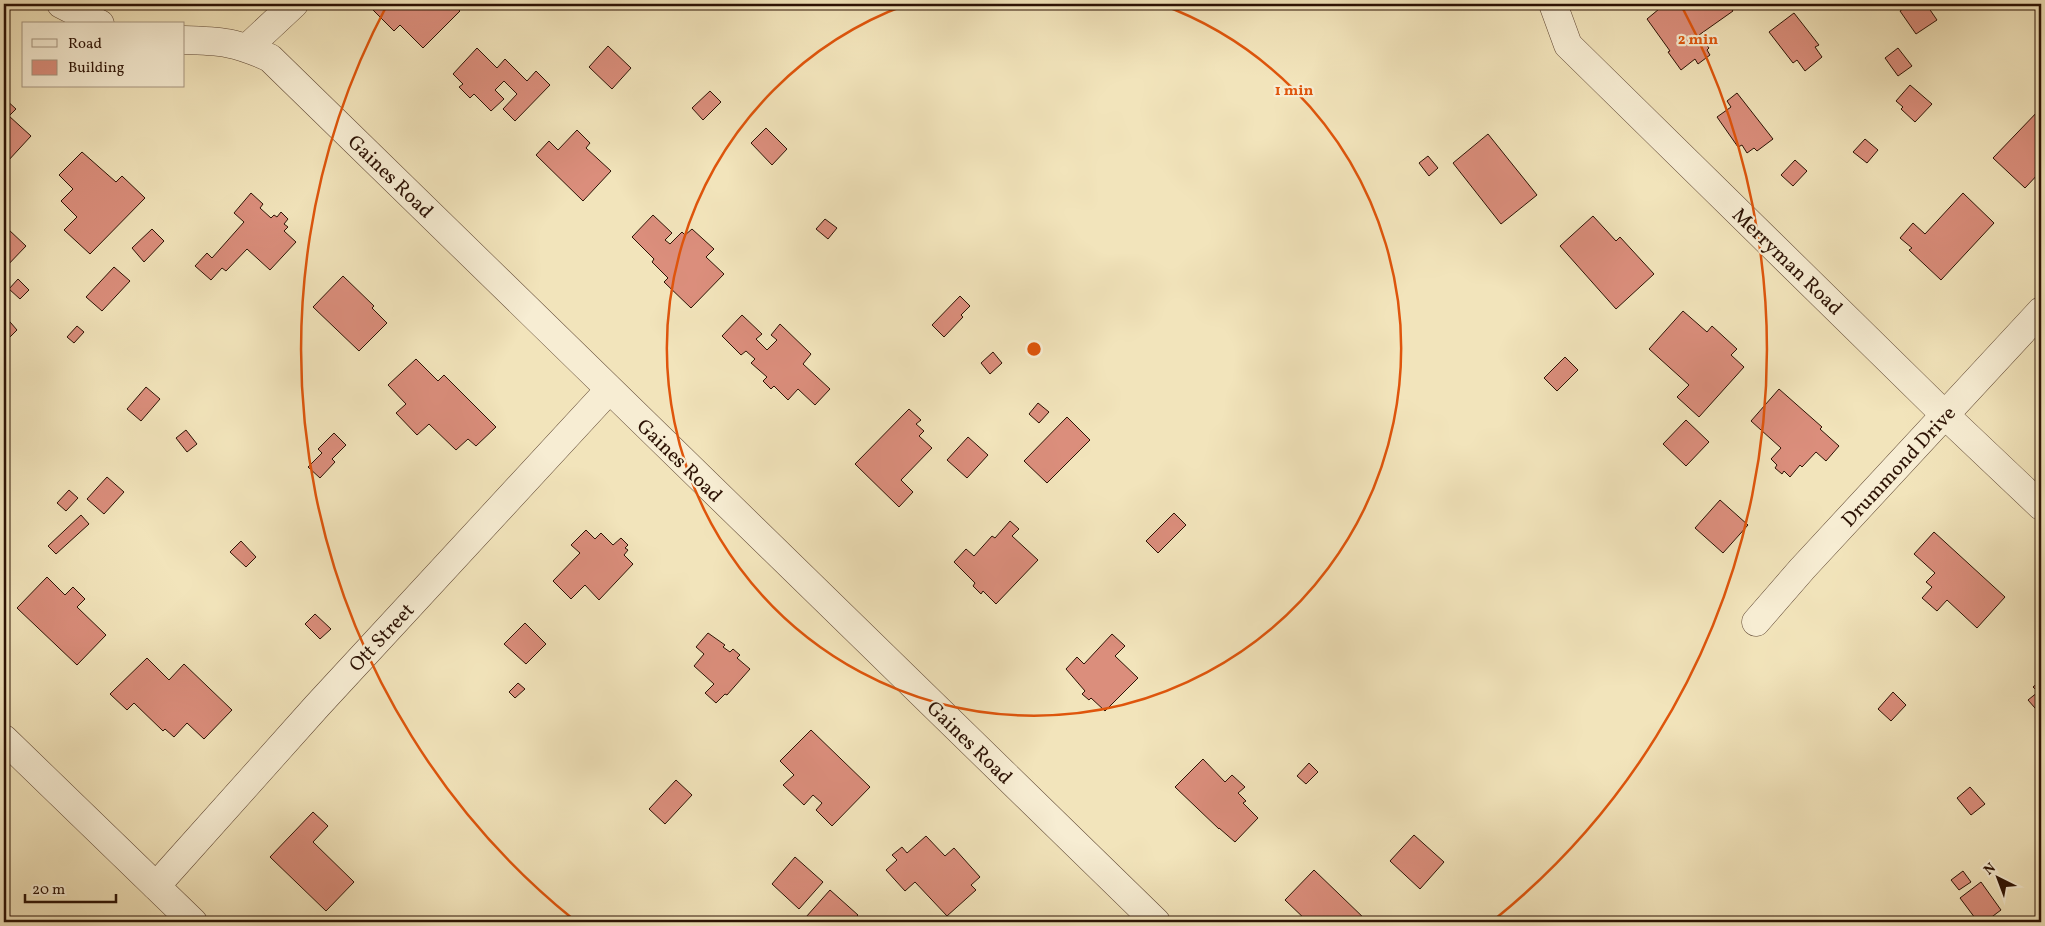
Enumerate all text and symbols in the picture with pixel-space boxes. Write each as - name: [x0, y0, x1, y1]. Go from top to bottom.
- legend: [22, 22, 185, 88]
- text: 2 min: [1678, 30, 1718, 51]
- text: Road: [68, 34, 102, 55]
- text: Building: [68, 58, 125, 79]
- text: 1 min: [1275, 81, 1313, 102]
- street label: Gaines Road: [340, 129, 439, 226]
- street label: Merryman Road: [1725, 202, 1848, 323]
- centre of rings: [1025, 340, 1043, 358]
- street label: Drummond Drive: [1836, 401, 1963, 534]
- street label: Gaines Road: [629, 413, 728, 510]
- street label: Ott Street: [343, 598, 422, 679]
- street label: Gaines Road: [919, 695, 1018, 792]
- north arrow: [1972, 854, 2022, 904]
- text: N: [1980, 859, 2000, 880]
- scale bar: [25, 871, 116, 903]
- text: 20 m: [32, 880, 65, 901]

